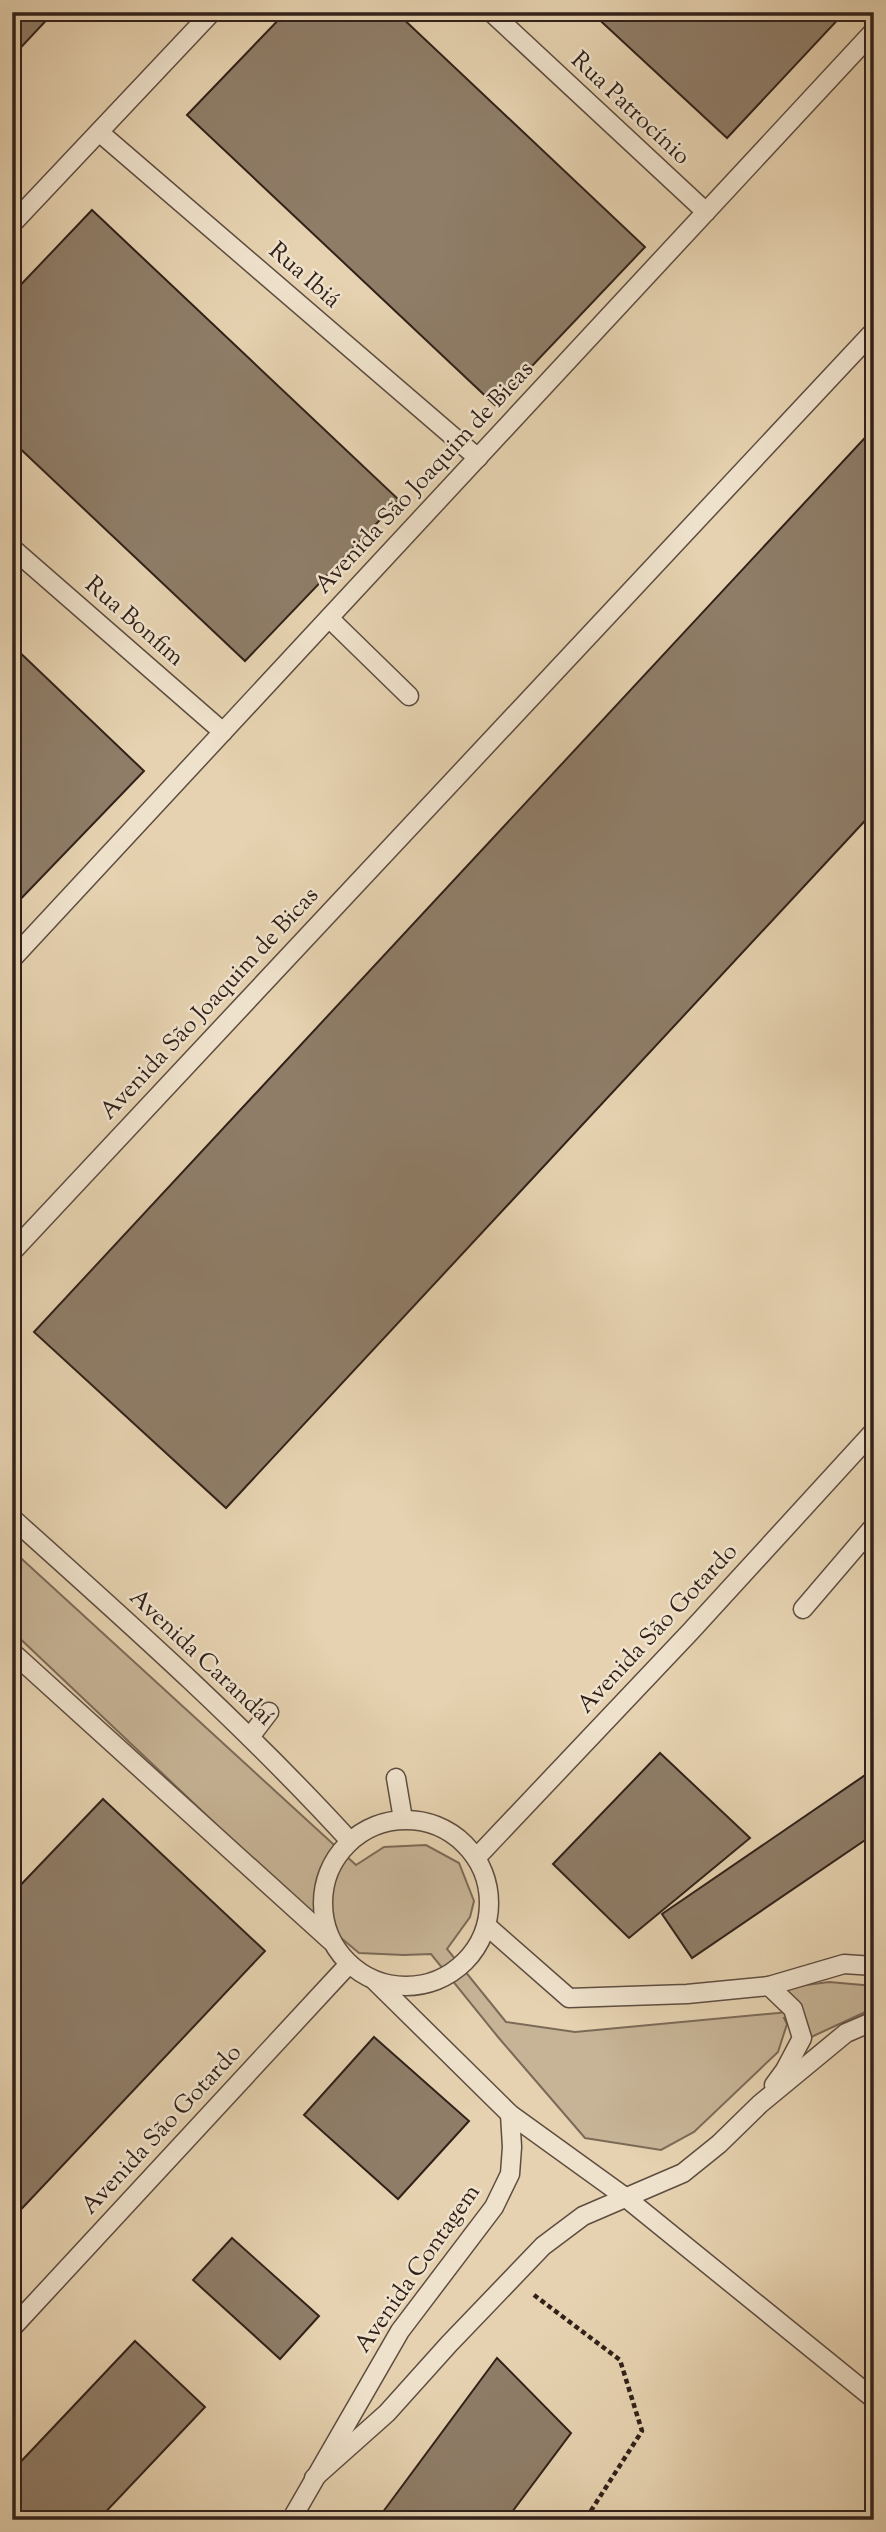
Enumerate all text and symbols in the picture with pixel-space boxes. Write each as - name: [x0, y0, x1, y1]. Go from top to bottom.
- street label: Rua Patrocínio: [563, 45, 697, 173]
- street label: Rua Ibiá: [260, 235, 348, 317]
- street label: Avenida São Joaquim de Bicas: [308, 354, 542, 602]
- street label: Rua Bonfim: [77, 569, 191, 675]
- street label: Avenida São Joaquim de Bicas: [93, 880, 327, 1128]
- street label: Avenida São Gotardo: [570, 1536, 746, 1722]
- street label: Avenida Carandaí: [121, 1582, 281, 1734]
- street label: Avenida São Gotardo: [74, 2037, 250, 2223]
- street label: Avenida Contagem: [347, 2178, 489, 2360]

